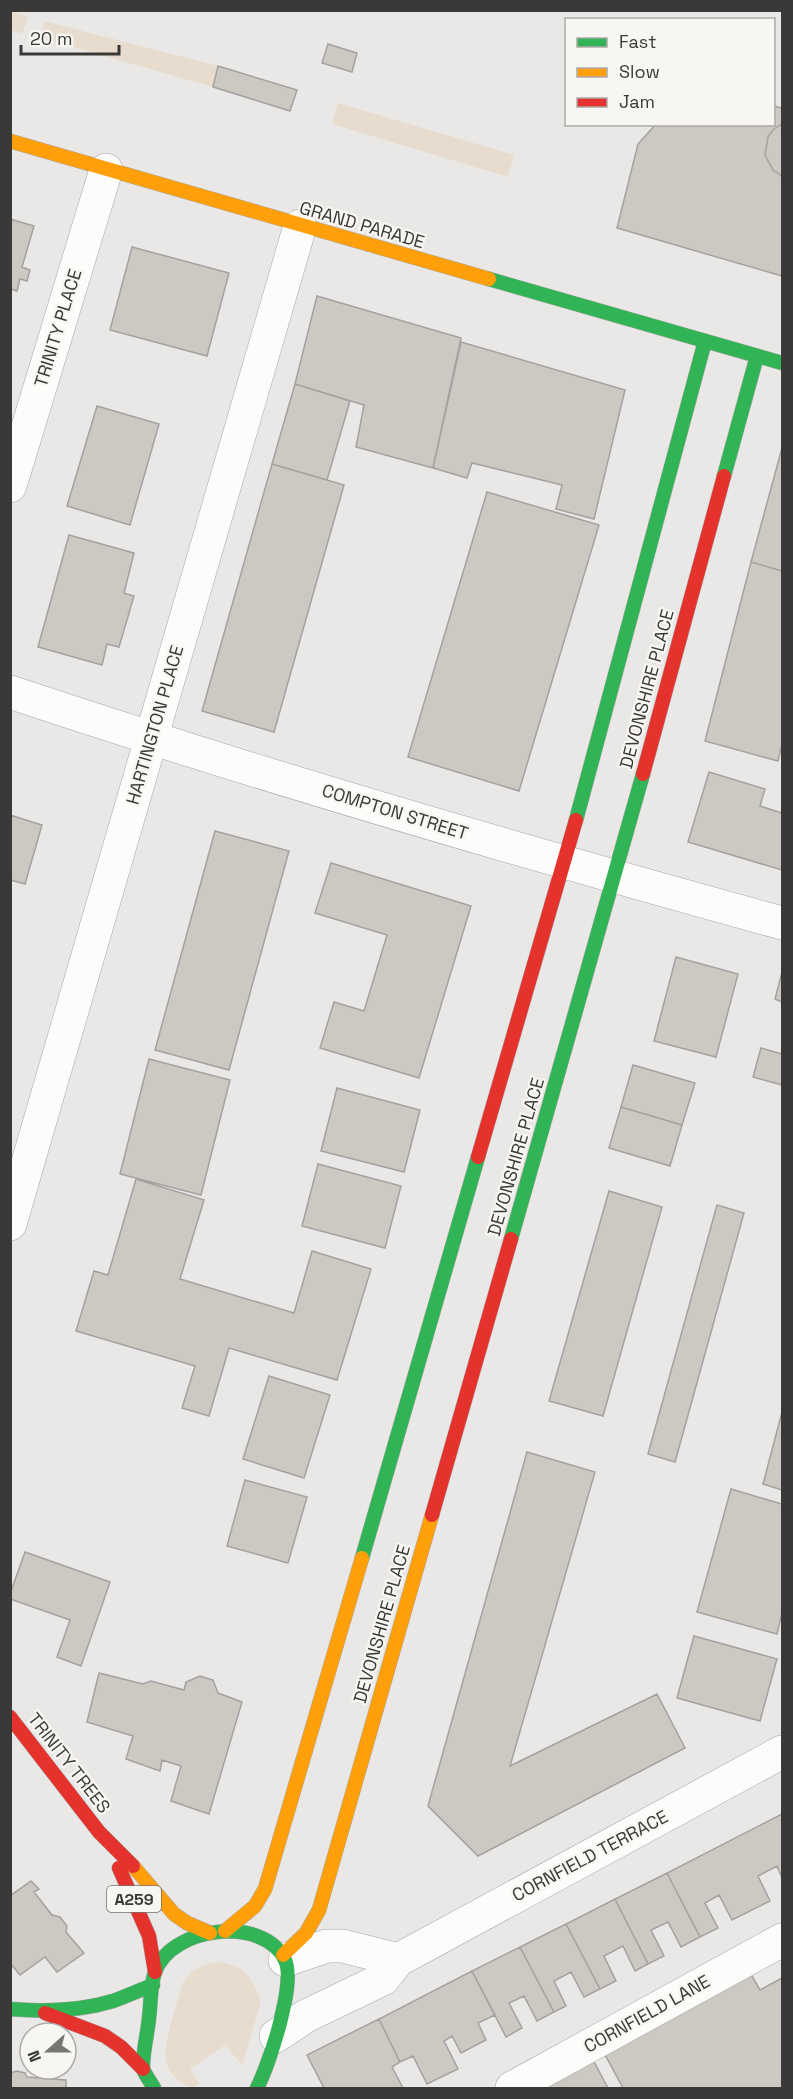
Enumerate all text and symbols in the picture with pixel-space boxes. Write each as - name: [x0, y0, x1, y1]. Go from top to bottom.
- scale bar: [21, 18, 118, 56]
- legend: [565, 18, 775, 126]
- text: 20 m: [30, 27, 73, 50]
- text: Fast: [619, 30, 656, 53]
- text: Slow: [619, 60, 660, 83]
- text: Jam: [619, 90, 655, 113]
- street label: GRAND PARADE: [297, 196, 427, 253]
- street label: TRINITY PLACE: [29, 266, 86, 390]
- street label: DEVONSHIRE PLACE: [614, 607, 679, 771]
- street label: HARTINGTON PLACE: [121, 642, 188, 807]
- street label: COMPTON STREET: [319, 778, 472, 845]
- street label: DEVONSHIRE PLACE: [482, 1075, 549, 1239]
- street label: DEVONSHIRE PLACE: [348, 1542, 415, 1706]
- street label: TRINITY TREES: [23, 1708, 116, 1818]
- street label: CORNFIELD TERRACE: [508, 1805, 672, 1906]
- road number: A259: [107, 1886, 161, 1912]
- street label: CORNFIELD LANE: [580, 1969, 714, 2058]
- north arrow: [18, 2021, 78, 2081]
- text: N: [23, 2047, 46, 2065]

